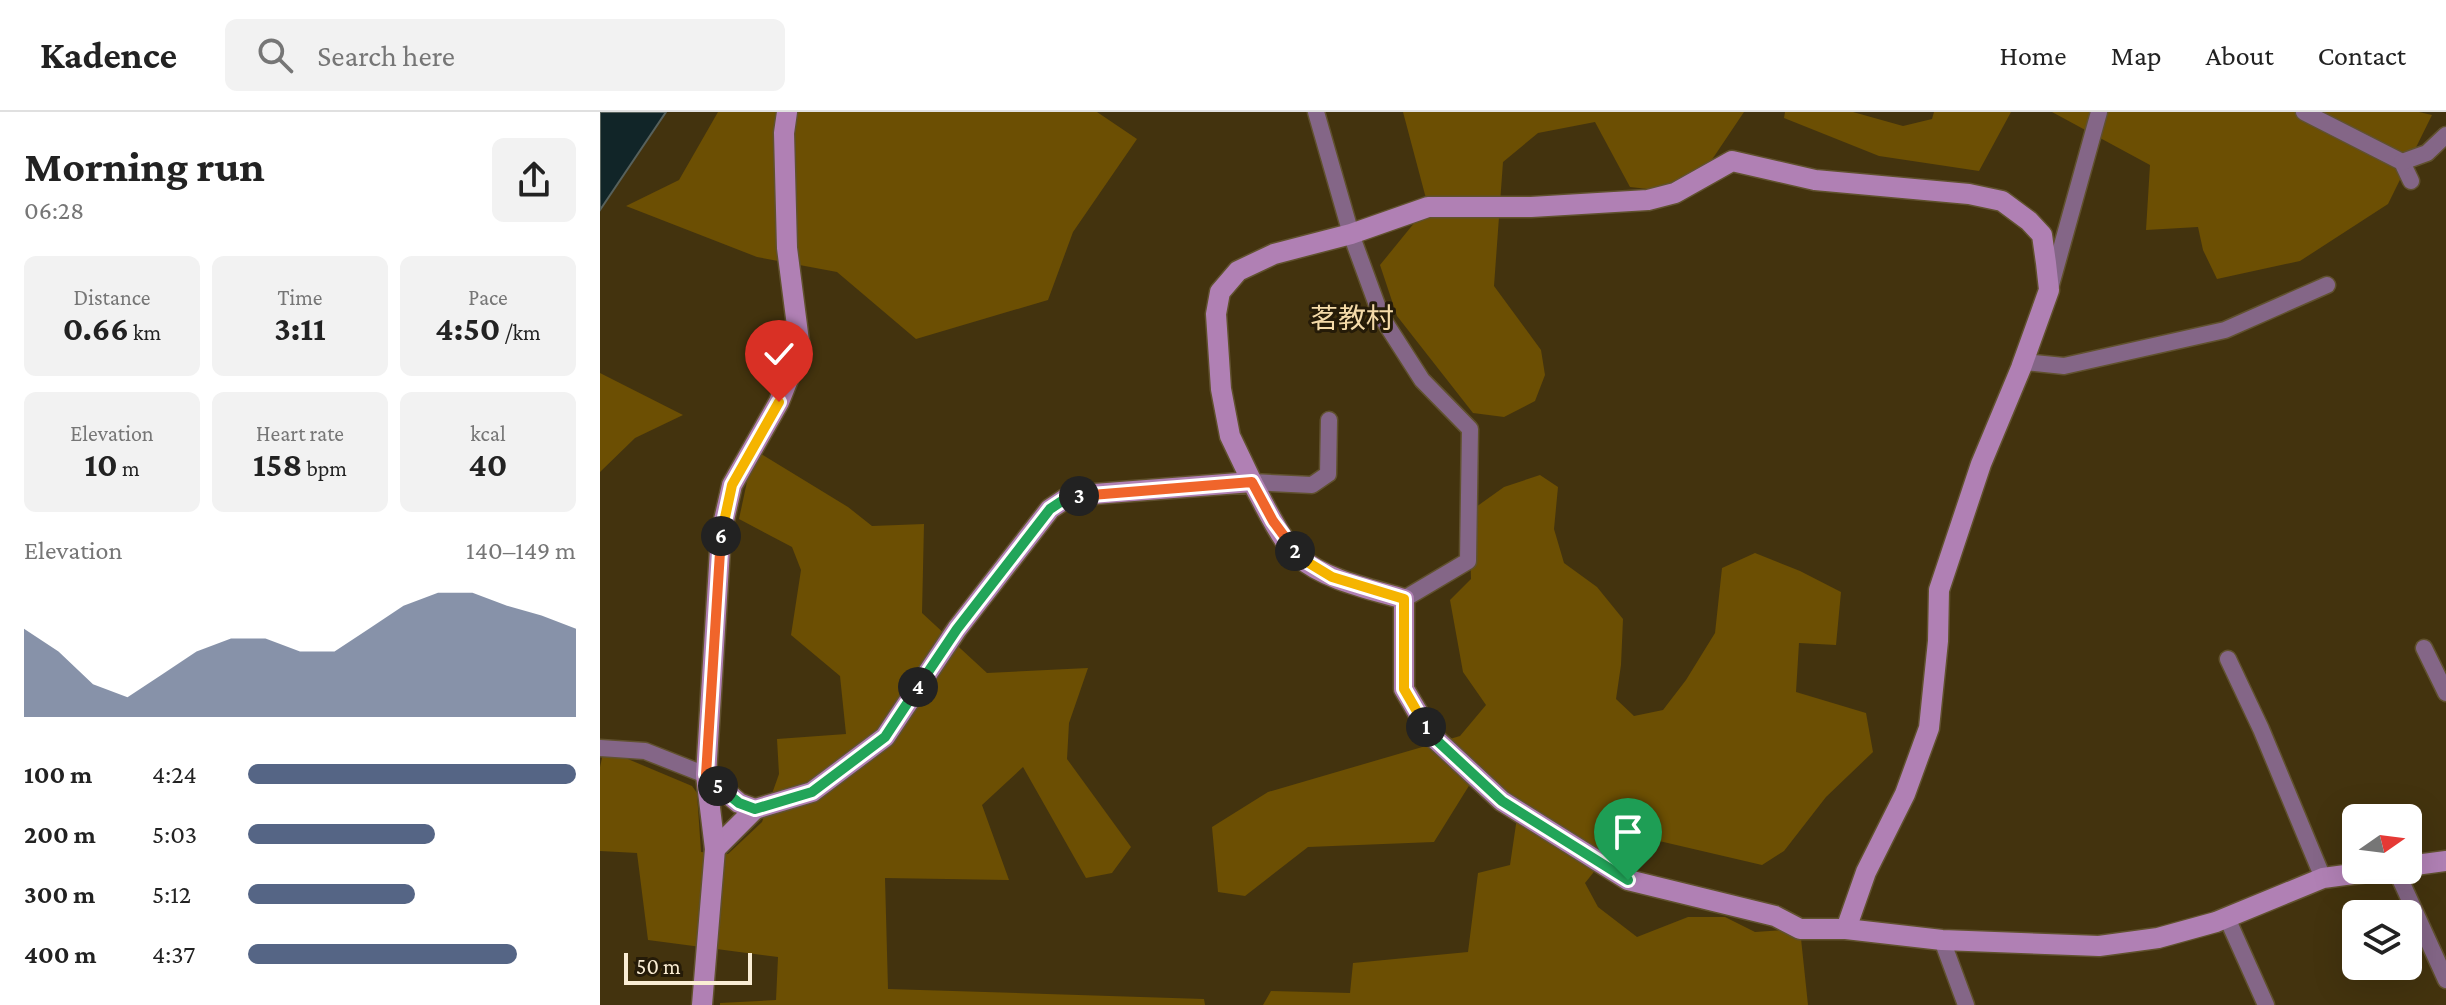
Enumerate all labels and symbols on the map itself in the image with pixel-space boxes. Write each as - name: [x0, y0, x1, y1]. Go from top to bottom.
- district label: 茗教村: [1310, 303, 1394, 334]
- pin: [745, 320, 813, 402]
- pin: 3: [1059, 476, 1099, 516]
- pin: 6: [701, 516, 741, 556]
- pin: 2: [1275, 531, 1315, 571]
- pin: 4: [898, 667, 938, 707]
- pin: 1: [1406, 707, 1446, 747]
- pin: 5: [698, 766, 738, 806]
- pin: [1594, 798, 1662, 880]
- north arrow: [2342, 804, 2422, 884]
- scale bar: [624, 949, 752, 985]

